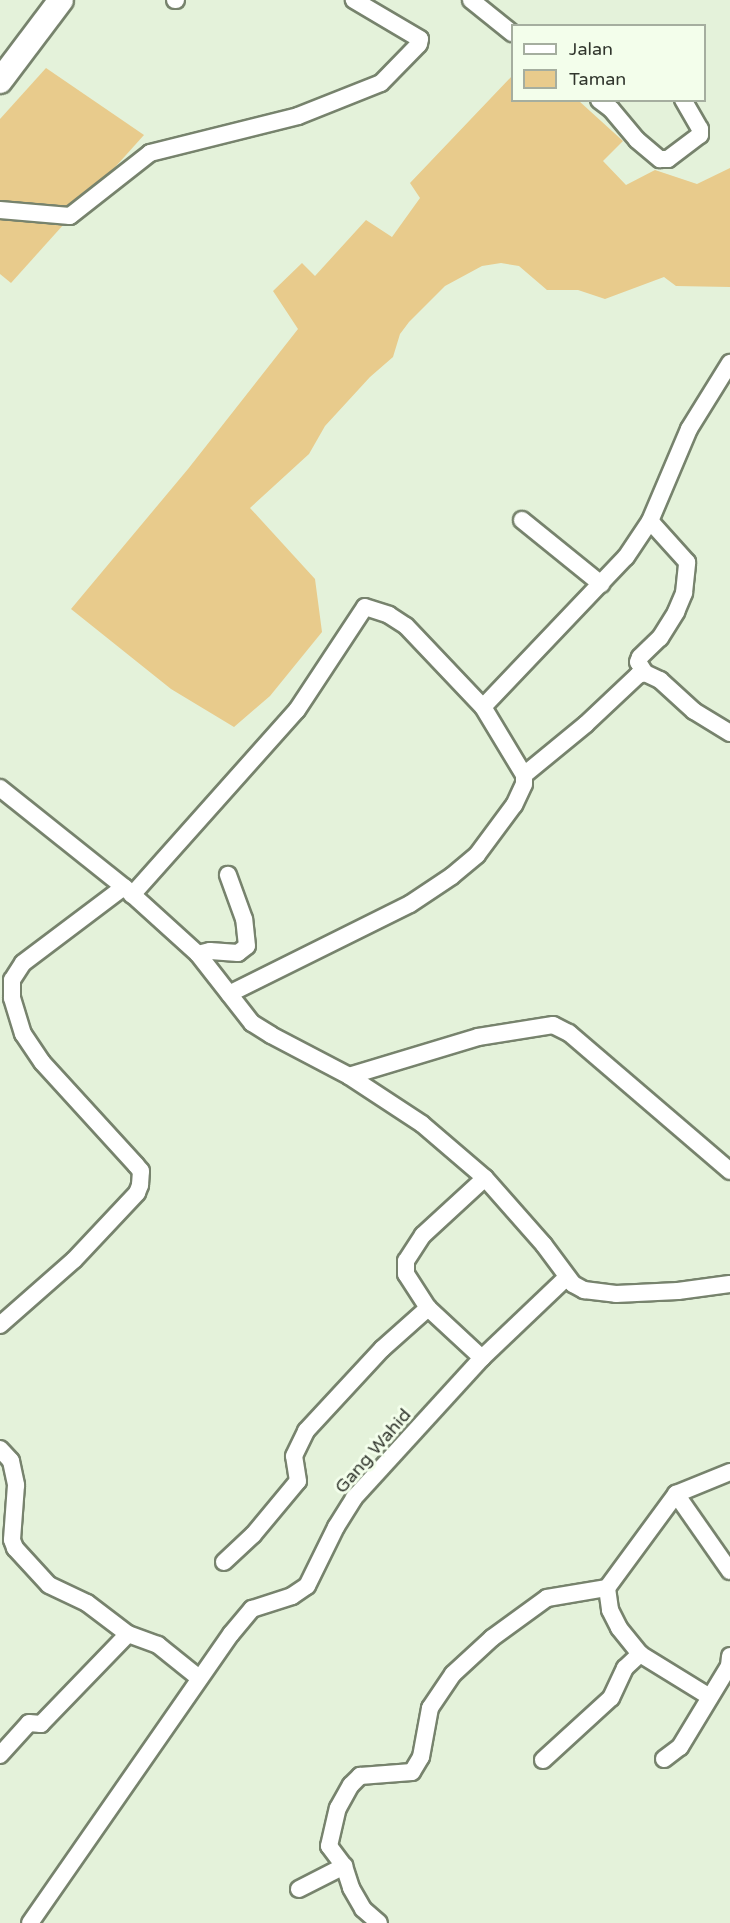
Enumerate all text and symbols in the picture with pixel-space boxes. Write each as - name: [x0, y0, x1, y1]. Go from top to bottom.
- legend: [511, 24, 706, 102]
- text: Jalan: [569, 38, 613, 60]
- text: Taman: [569, 68, 626, 90]
- street label: Gang Wahid: [330, 1404, 416, 1498]

